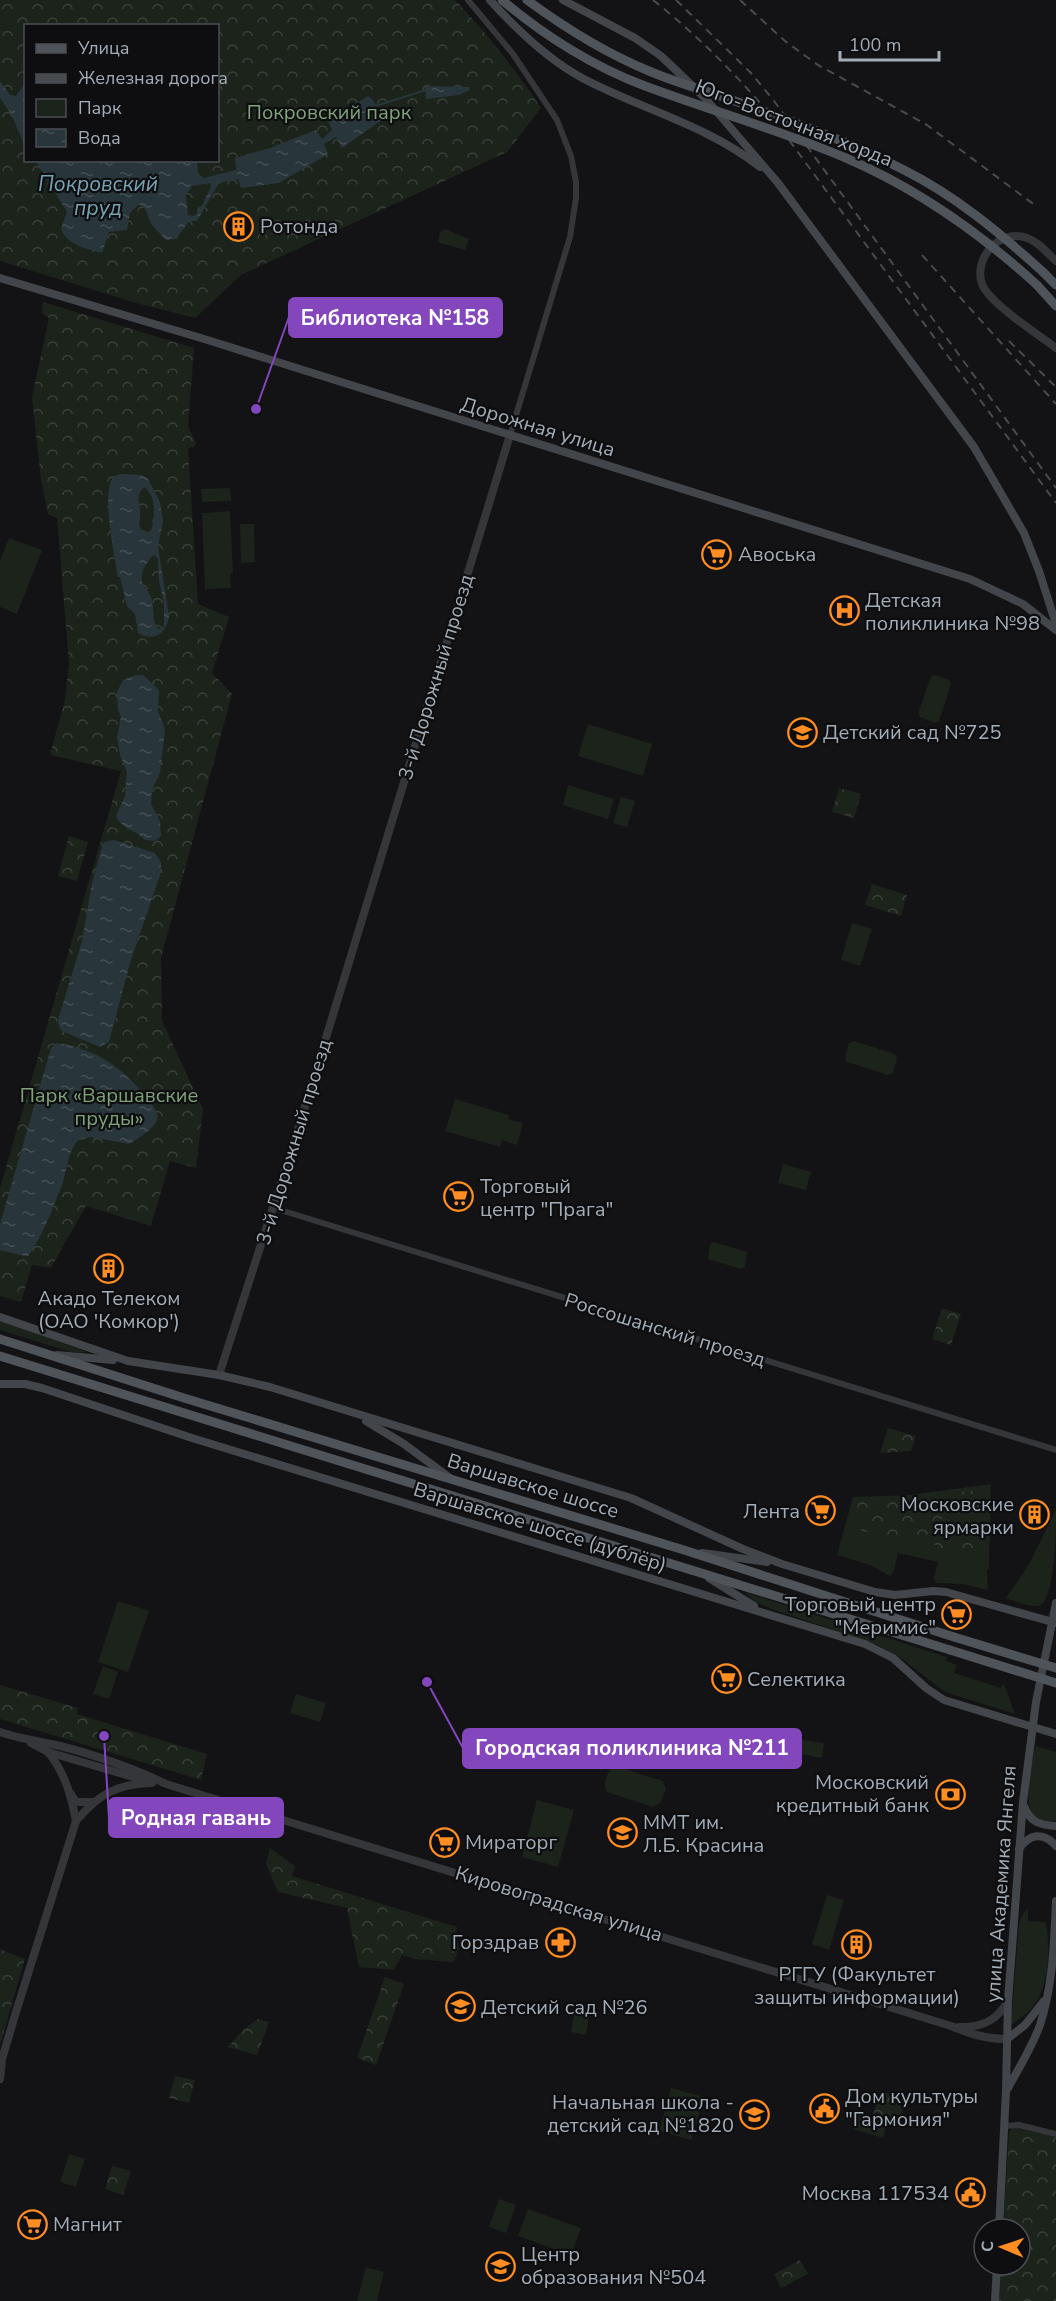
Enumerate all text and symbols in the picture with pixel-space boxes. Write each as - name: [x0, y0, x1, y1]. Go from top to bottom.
- legend: [24, 24, 219, 162]
- scale bar: [840, 24, 939, 62]
- text: 100 m: [849, 33, 901, 57]
- text: Улица: [77, 36, 129, 60]
- text: Железная дорога: [78, 66, 228, 90]
- street label: Юго-Восточная хорда: [691, 73, 897, 173]
- text: Парк: [78, 96, 122, 120]
- park label: Покровский парк: [247, 99, 412, 126]
- text: Вода: [78, 126, 121, 150]
- water label: Покровский пруд: [38, 170, 158, 222]
- building icon: Ротонда: [223, 210, 255, 242]
- place label: Ротонда: [260, 213, 338, 240]
- callout: Библиотека №158: [289, 298, 502, 337]
- text: Библиотека №158: [301, 304, 489, 332]
- street label: Дорожная улица: [458, 391, 618, 463]
- supermarket icon: Авоська: [701, 538, 733, 570]
- place label: Авоська: [738, 541, 816, 568]
- street label: 3-й Дорожный проезд: [392, 571, 480, 783]
- place label: Детская поликлиника №98: [865, 587, 1040, 637]
- hospital icon: Детская поликлиника №98: [828, 595, 860, 627]
- school or university icon: Детский сад №725: [786, 716, 818, 748]
- place label: Детский сад №725: [823, 719, 1002, 746]
- street label: 3-й Дорожный проезд: [250, 1036, 338, 1248]
- park label: Парк «Варшавские пруды»: [20, 1082, 198, 1132]
- place label: Торговый центр "Прага": [480, 1173, 613, 1223]
- supermarket icon: Торговый центр "Прага": [443, 1181, 475, 1213]
- building icon: Акадо Телеком (ОАО 'Комкор'): [93, 1252, 125, 1284]
- place label: Акадо Телеком (ОАО 'Комкор'): [38, 1285, 180, 1335]
- street label: Россошанский проезд: [561, 1287, 769, 1373]
- street label: Варшавское шоссе: [444, 1447, 622, 1525]
- street label: Варшавское шоссе (дублёр): [410, 1476, 670, 1578]
- place label: Московские ярмарки: [901, 1491, 1014, 1541]
- supermarket icon: Лента: [805, 1495, 837, 1527]
- place label: Лента: [743, 1498, 800, 1525]
- building icon: Московские ярмарки: [1019, 1499, 1051, 1531]
- place label: Торговый центр "Меримис": [785, 1591, 936, 1641]
- supermarket icon: Торговый центр "Меримис": [941, 1599, 973, 1631]
- supermarket icon: Селектика: [710, 1663, 742, 1695]
- place label: Селектика: [747, 1666, 846, 1693]
- callout: Городская поликлиника №211: [463, 1729, 801, 1768]
- text: Городская поликлиника №211: [475, 1734, 789, 1762]
- street label: улица Академика Янгеля: [979, 1764, 1023, 2004]
- place label: Московский кредитный банк: [776, 1769, 929, 1819]
- bank icon: Московский кредитный банк: [934, 1778, 966, 1810]
- callout: Родная гавань: [109, 1798, 283, 1837]
- text: Родная гавань: [121, 1804, 271, 1832]
- place label: ММТ им. Л.Б. Красина: [643, 1809, 764, 1859]
- school or university icon: ММТ им. Л.Б. Красина: [606, 1817, 638, 1849]
- supermarket icon: Мираторг: [428, 1826, 460, 1858]
- place label: Мираторг: [465, 1829, 557, 1856]
- street label: Кировоградская улица: [452, 1860, 666, 1948]
- pharmacy icon: Горздрав: [544, 1926, 576, 1958]
- building icon: РГГУ (Факультет защиты информации): [841, 1928, 873, 1960]
- place label: Горздрав: [452, 1929, 539, 1956]
- place label: РГГУ (Факультет защиты информации): [754, 1961, 960, 2011]
- school or university icon: Детский сад №26: [444, 1991, 476, 2023]
- place label: Детский сад №26: [481, 1994, 648, 2021]
- place label: Дом культуры "Гармония": [845, 2083, 978, 2133]
- place label: Начальная школа - детский сад №1820: [547, 2089, 734, 2139]
- public building icon: Дом культуры "Гармония": [808, 2092, 840, 2124]
- school or university icon: Начальная школа - детский сад №1820: [739, 2098, 771, 2130]
- public building icon: Москва 117534: [954, 2177, 986, 2209]
- place label: Москва 117534: [802, 2180, 949, 2207]
- supermarket icon: Магнит: [16, 2208, 48, 2240]
- place label: Магнит: [53, 2211, 122, 2238]
- north arrow: [972, 2217, 1032, 2277]
- place label: Центр образования №504: [521, 2241, 706, 2291]
- text: С: [977, 2241, 999, 2252]
- school or university icon: Центр образования №504: [484, 2250, 516, 2282]

